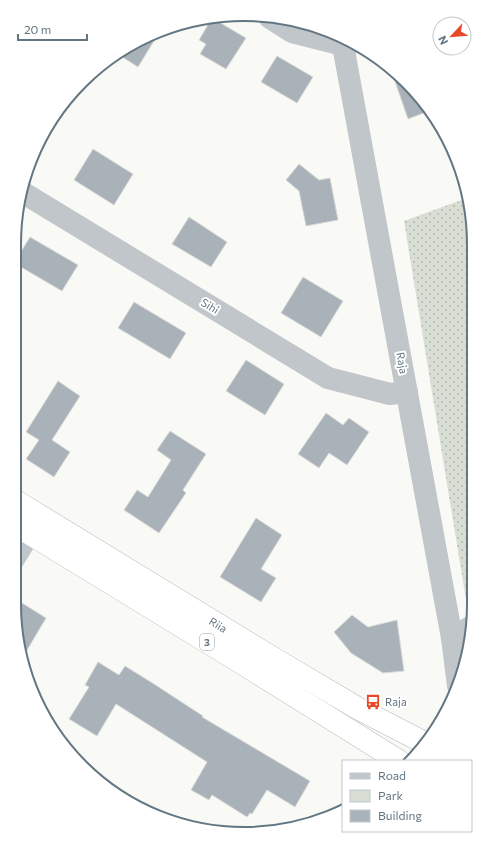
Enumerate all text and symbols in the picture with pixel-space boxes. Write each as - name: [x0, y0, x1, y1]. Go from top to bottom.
- scale bar: [18, 16, 87, 42]
- north arrow: [432, 16, 472, 56]
- text: 20 m: [24, 22, 51, 36]
- text: N: [435, 34, 450, 47]
- street label: Sihi: [199, 295, 222, 316]
- street label: Raja: [394, 351, 411, 375]
- street label: Riia: [207, 614, 230, 635]
- road number: 3: [200, 634, 214, 650]
- bus stop icon: Raja: [364, 693, 382, 711]
- place label: Raja: [385, 695, 407, 708]
- legend: [342, 760, 472, 832]
- text: Road: [378, 768, 406, 782]
- text: Park: [378, 788, 404, 802]
- text: Building: [378, 808, 422, 822]

